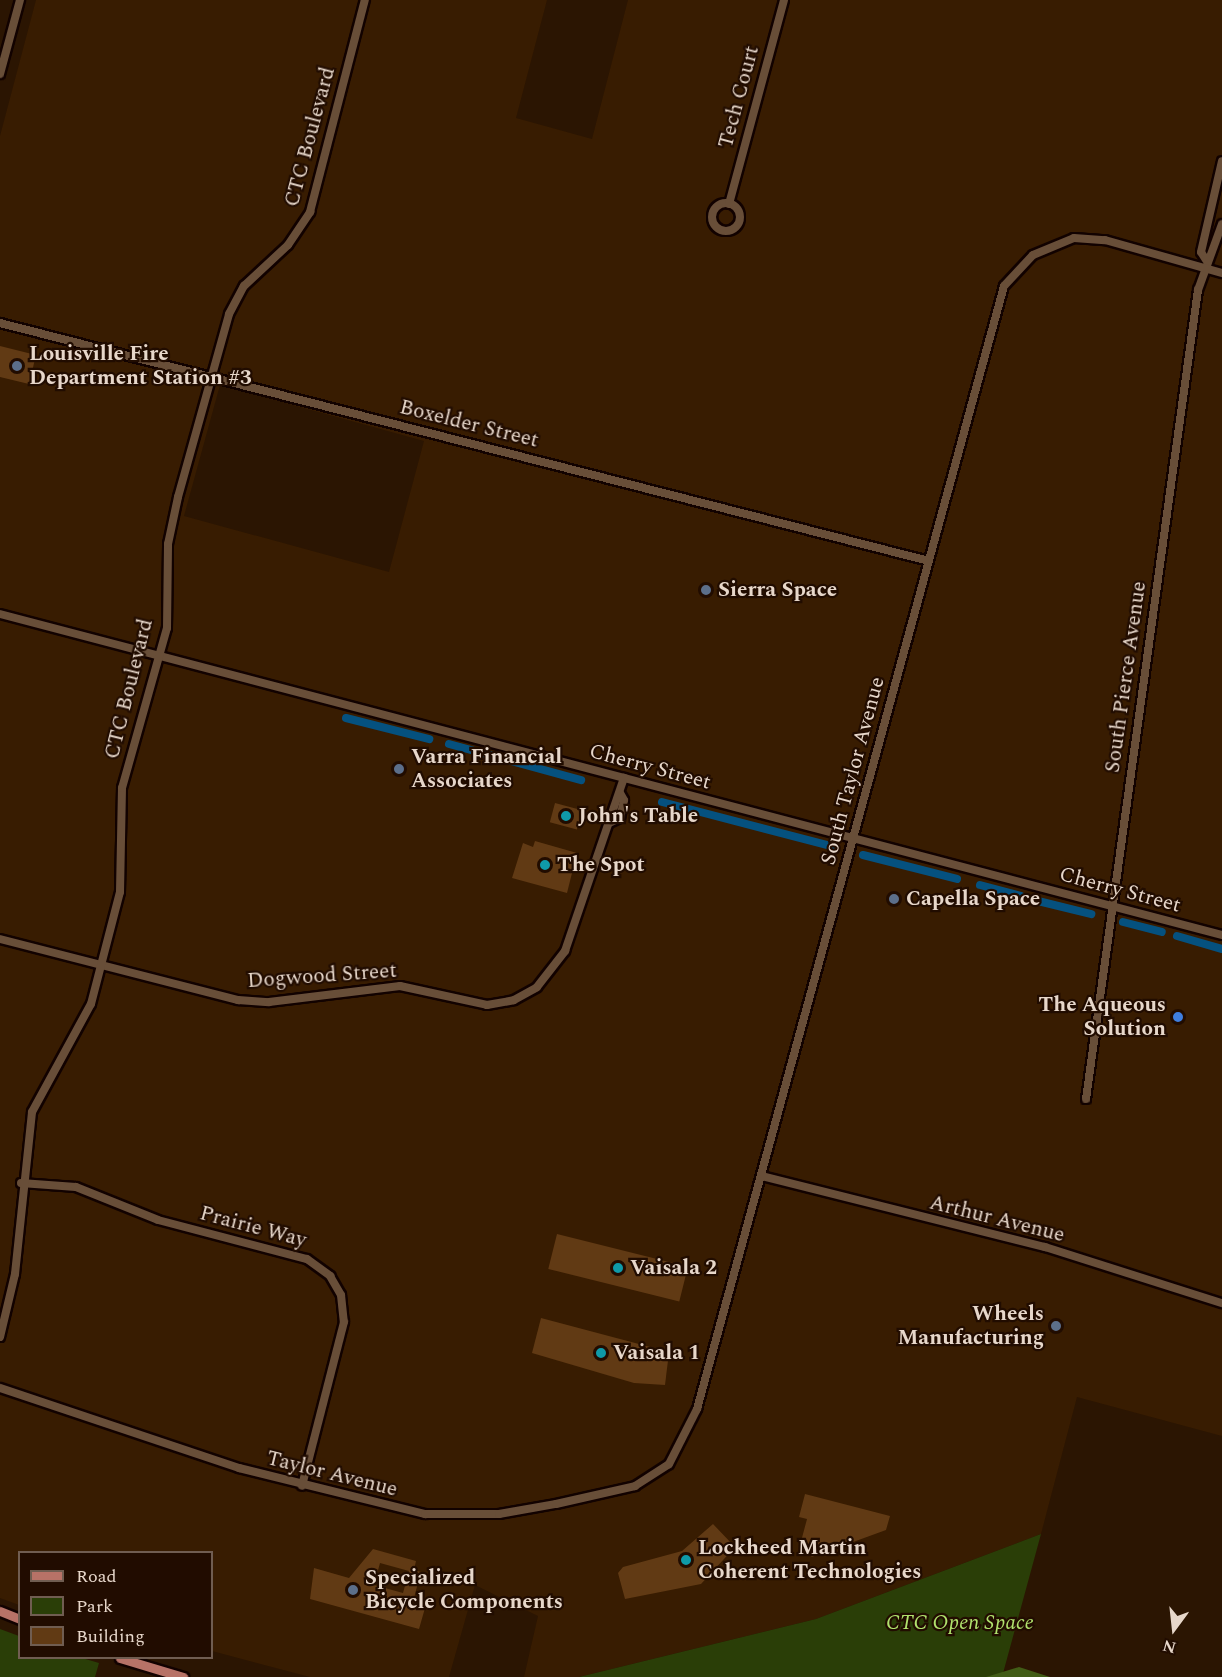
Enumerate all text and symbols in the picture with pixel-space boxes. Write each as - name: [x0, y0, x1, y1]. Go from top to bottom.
- street label: Tech Court: [713, 43, 765, 151]
- street label: CTC Boulevard: [279, 64, 341, 210]
- place label: Louisville Fire Department Station #3: [29, 341, 252, 391]
- marker: Louisville Fire Department Station #3: [10, 359, 24, 373]
- street label: Boxelder Street: [397, 395, 541, 453]
- place label: Sierra Space: [718, 577, 837, 603]
- street label: South Pierce Avenue: [1100, 580, 1152, 774]
- marker: Sierra Space: [699, 583, 713, 597]
- street label: CTC Boulevard: [99, 616, 159, 762]
- street label: South Taylor Avenue: [816, 674, 890, 868]
- street label: Cherry Street: [586, 739, 714, 795]
- place label: Varra Financial Associates: [411, 744, 562, 794]
- marker: Varra Financial Associates: [392, 762, 406, 776]
- place label: John's Table: [578, 803, 698, 829]
- marker: John's Table: [559, 809, 573, 823]
- place label: The Spot: [557, 852, 645, 878]
- marker: The Spot: [538, 858, 552, 872]
- street label: Cherry Street: [1056, 862, 1184, 918]
- place label: Capella Space: [906, 886, 1040, 912]
- marker: Capella Space: [887, 892, 901, 906]
- street label: Dogwood Street: [246, 958, 398, 994]
- place label: The Aqueous Solution: [1039, 992, 1166, 1042]
- marker: The Aqueous Solution: [1171, 1010, 1185, 1024]
- street label: Arthur Avenue: [927, 1190, 1067, 1248]
- street label: Prairie Way: [197, 1201, 309, 1253]
- place label: Vaisala 2: [630, 1255, 717, 1281]
- marker: Vaisala 2: [611, 1261, 625, 1275]
- place label: Wheels Manufacturing: [897, 1301, 1044, 1351]
- marker: Wheels Manufacturing: [1049, 1319, 1063, 1333]
- place label: Vaisala 1: [613, 1340, 700, 1366]
- marker: Vaisala 1: [594, 1346, 608, 1360]
- street label: Taylor Avenue: [264, 1446, 400, 1502]
- place label: Lockheed Martin Coherent Technologies: [698, 1535, 921, 1585]
- legend: [18, 1551, 213, 1659]
- marker: Lockheed Martin Coherent Technologies: [679, 1553, 693, 1567]
- text: Road: [76, 1563, 117, 1590]
- place label: Specialized Bicycle Components: [365, 1565, 563, 1615]
- marker: Specialized Bicycle Components: [346, 1583, 360, 1597]
- text: Park: [76, 1593, 113, 1620]
- north arrow: [1144, 1599, 1204, 1659]
- park label: CTC Open Space: [886, 1610, 1034, 1636]
- text: Building: [76, 1623, 145, 1650]
- text: N: [1160, 1633, 1179, 1660]

